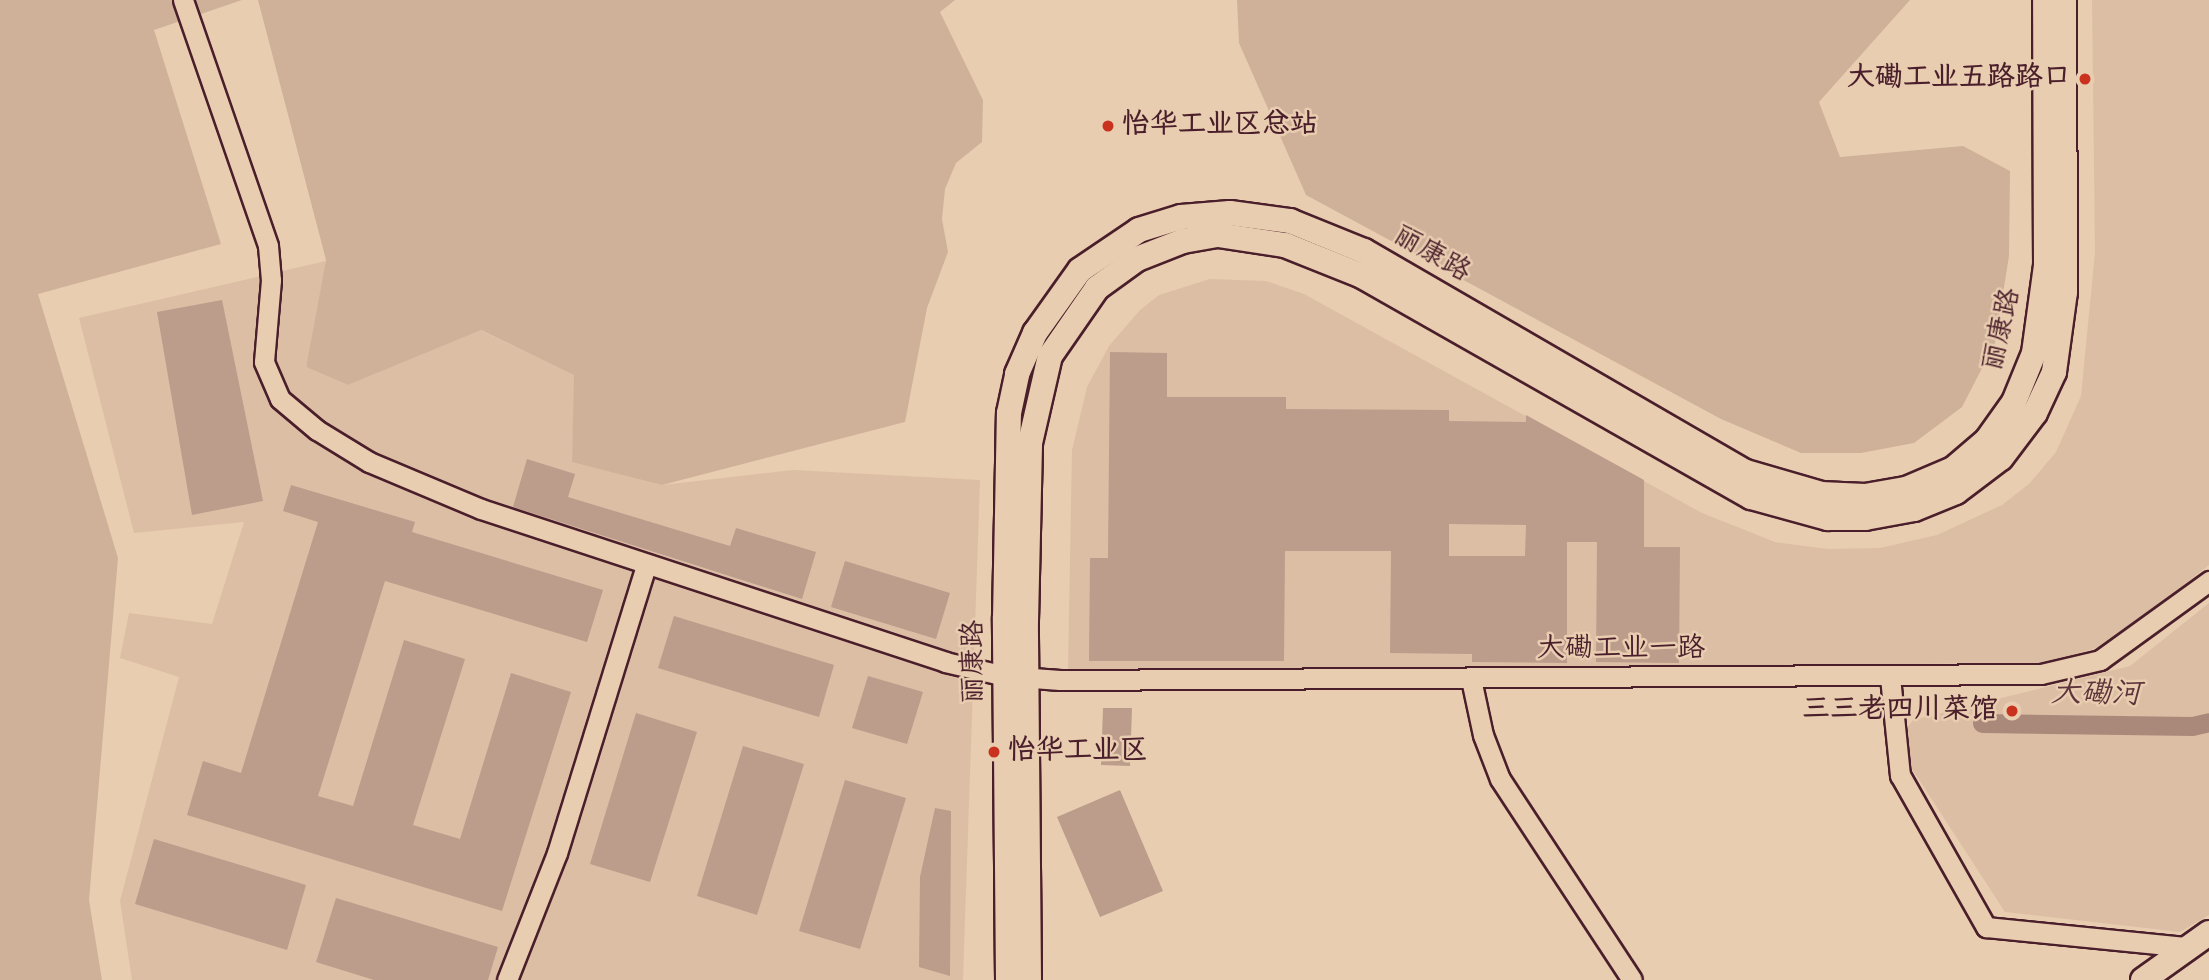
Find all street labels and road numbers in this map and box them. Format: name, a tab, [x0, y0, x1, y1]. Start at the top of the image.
street label: 丽康路	[1386, 219, 1476, 291]
street label: 丽康路	[1977, 285, 2029, 375]
street label: 丽康路	[958, 620, 992, 704]
street label: 大磡工业一路	[1537, 633, 1705, 667]

